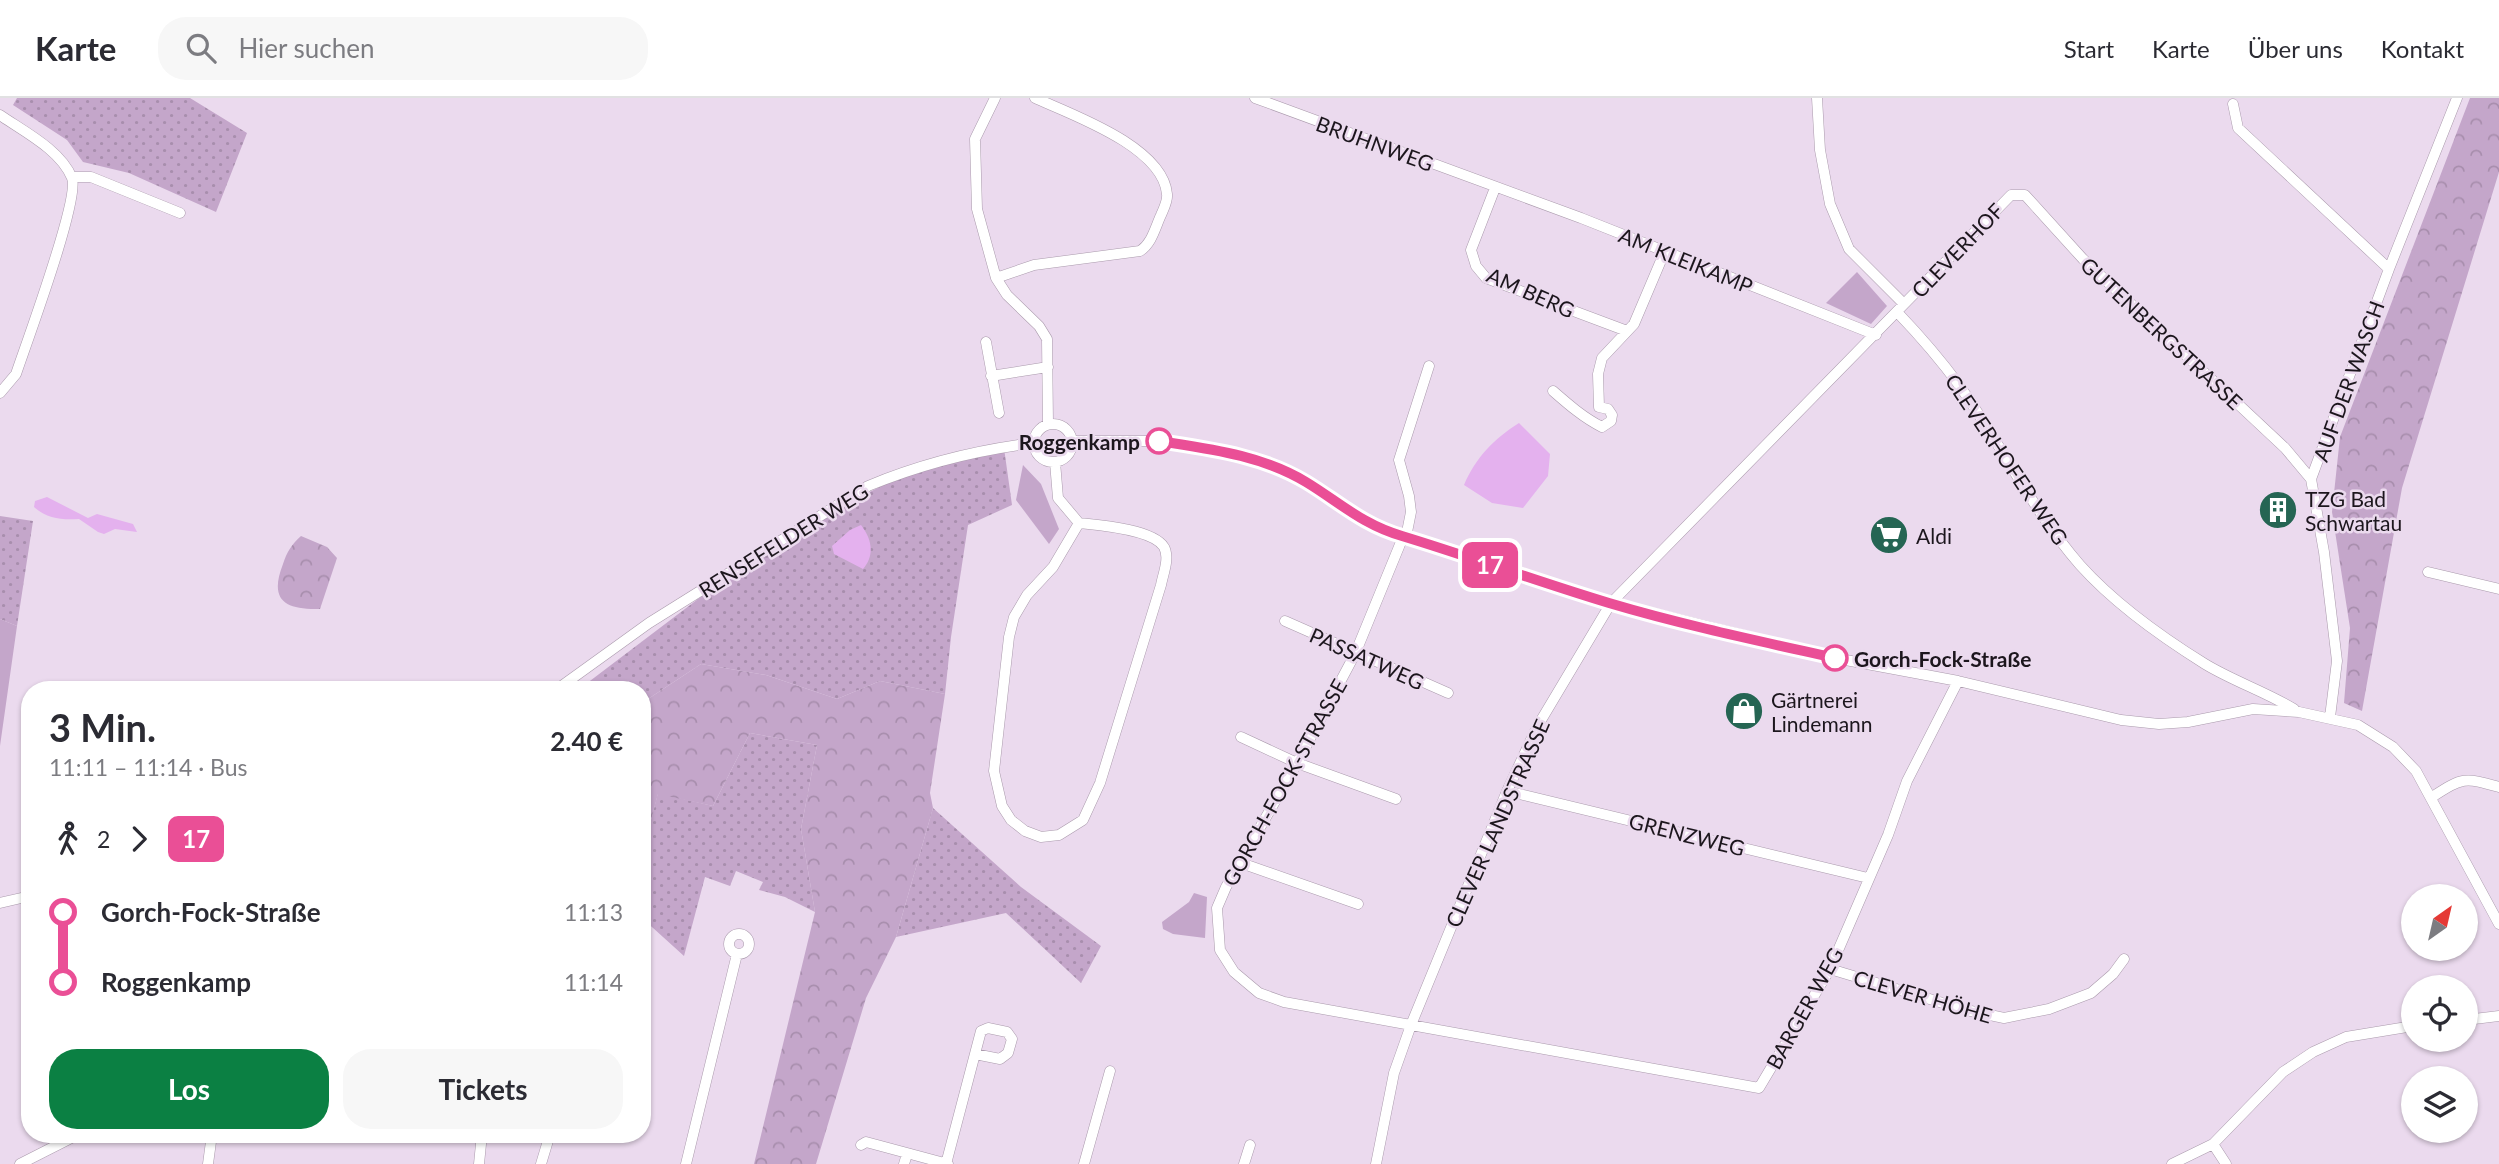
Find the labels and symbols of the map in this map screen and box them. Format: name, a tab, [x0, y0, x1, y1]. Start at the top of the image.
street label: BRUHNWEG	[1313, 110, 1437, 176]
street label: CLEVERHOF	[1906, 198, 2008, 302]
street label: AM KLEIKAMP	[1615, 222, 1757, 298]
street label: GUTENBERGSTRASSE	[2076, 252, 2248, 414]
street label: AM BERG	[1483, 262, 1579, 322]
street label: AUF DER WASCH	[2307, 297, 2389, 465]
street label: CLEVERHOFER WEG	[1941, 369, 2073, 549]
marker: Roggenkamp	[1146, 428, 1172, 454]
place label: Roggenkamp	[1019, 429, 1140, 454]
street label: RENSEFELDER WEG	[694, 478, 872, 602]
place label: TZG Bad Schwartau	[2305, 486, 2402, 535]
building icon: TZG Bad Schwartau	[2257, 489, 2299, 531]
supermarket icon: Aldi	[1868, 514, 1910, 556]
place label: Aldi	[1916, 523, 1952, 548]
line badge: 17	[1458, 542, 1522, 588]
street label: PASSATWEG	[1306, 622, 1428, 694]
marker: Gorch-Fock-Straße	[1822, 645, 1848, 671]
place label: Gorch-Fock-Straße	[1854, 646, 2031, 671]
street label: GORCH-FOCK-STRASSE	[1217, 674, 1351, 890]
place label: Gärtnerei Lindemann	[1771, 687, 1873, 736]
shop icon: Gärtnerei Lindemann	[1723, 690, 1765, 732]
street label: CLEVER LANDSTRASSE	[1440, 715, 1554, 931]
street label: GRENZWEG	[1627, 808, 1747, 860]
north arrow	[2401, 884, 2478, 961]
street label: BARGER WEG	[1760, 943, 1848, 1073]
street label: CLEVER HÖHE	[1851, 964, 1995, 1028]

